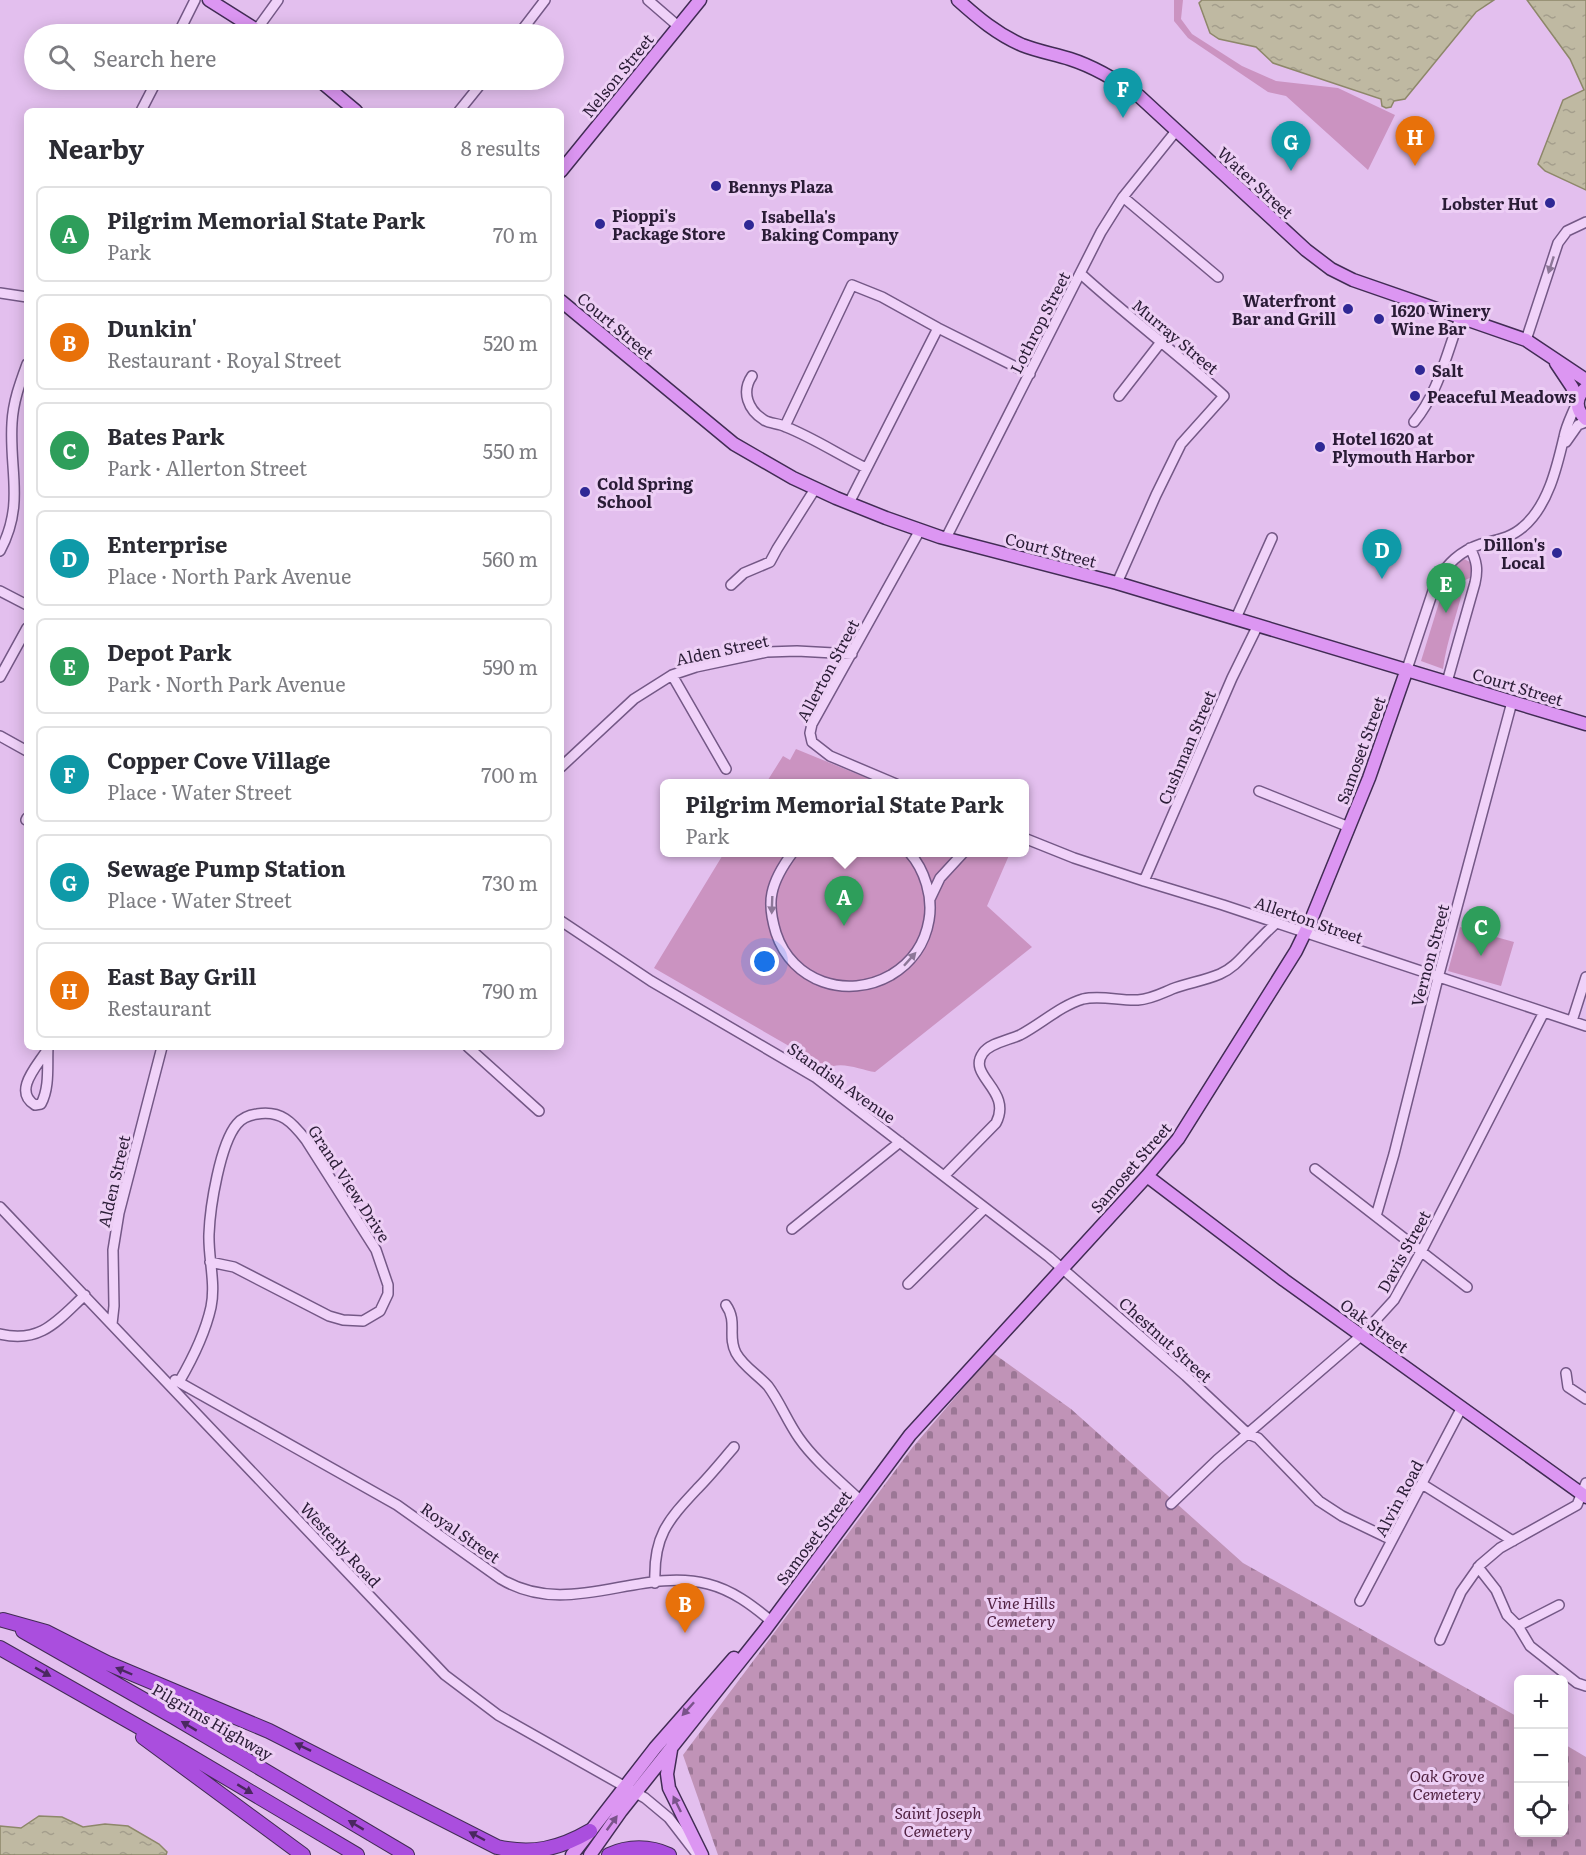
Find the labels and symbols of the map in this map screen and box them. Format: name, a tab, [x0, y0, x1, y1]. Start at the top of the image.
street label: Nelson Street	[576, 27, 659, 122]
pin: F	[1104, 68, 1142, 118]
pin: H	[1396, 116, 1434, 166]
pin: G	[1272, 122, 1310, 171]
street label: Water Street	[1213, 140, 1300, 224]
place label: Bennys Plaza	[728, 174, 834, 198]
marker: Bennys Plaza	[709, 179, 723, 193]
place label: Lobster Hut	[1442, 191, 1538, 215]
marker: Lobster Hut	[1543, 196, 1557, 210]
place label: Pioppi's Package Store	[612, 203, 726, 245]
place label: Isabella's Baking Company	[761, 204, 899, 246]
marker: Pioppi's Package Store	[593, 217, 607, 231]
marker: Isabella's Baking Company	[742, 218, 756, 232]
one-way arrow	[1546, 256, 1555, 274]
street label: Lothrop Street	[1003, 266, 1075, 377]
street label: Court Street	[572, 286, 660, 365]
place label: Waterfront Bar and Grill	[1232, 288, 1336, 330]
street label: Murray Street	[1128, 293, 1225, 380]
place label: 1620 Winery Wine Bar	[1391, 298, 1491, 340]
marker: Waterfront Bar and Grill	[1341, 302, 1355, 316]
marker: 1620 Winery Wine Bar	[1372, 312, 1386, 326]
place label: Salt	[1432, 358, 1464, 382]
marker: Salt	[1413, 363, 1427, 377]
place label: Peaceful Meadows	[1427, 384, 1576, 408]
marker: Peaceful Meadows	[1408, 389, 1422, 403]
place label: Hotel 1620 at Plymouth Harbor	[1332, 426, 1475, 468]
marker: Hotel 1620 at Plymouth Harbor	[1313, 440, 1327, 454]
place label: Cold Spring School	[597, 471, 693, 513]
marker: Cold Spring School	[578, 485, 592, 499]
street label: Court Street	[1003, 525, 1100, 573]
pin: D	[1362, 530, 1402, 579]
place label: Dillon's Local	[1483, 532, 1545, 574]
marker: Dillon's Local	[1550, 546, 1564, 560]
pin: E	[1426, 564, 1466, 613]
street label: Allerton Street	[790, 614, 864, 726]
street label: Alden Street	[673, 627, 771, 671]
street label: Court Street	[1470, 661, 1567, 711]
street label: Cushman Street	[1151, 686, 1221, 808]
street label: Samoset Street	[1329, 692, 1391, 807]
pin: A	[824, 876, 864, 926]
street label: Allerton Street	[1252, 889, 1367, 949]
one-way arrow	[767, 896, 776, 915]
street label: Vernon Street	[1404, 901, 1454, 1009]
pin: C	[1462, 906, 1500, 956]
your location	[750, 947, 779, 976]
one-way arrow	[903, 952, 916, 967]
street label: Standish Avenue	[783, 1036, 901, 1128]
street label: Samoset Street	[1084, 1116, 1177, 1218]
street label: Grand View Drive	[303, 1120, 397, 1246]
street label: Alden Street	[91, 1132, 135, 1230]
street label: Davis Street	[1370, 1205, 1436, 1297]
street label: Chestnut Street	[1114, 1291, 1218, 1388]
street label: Oak Street	[1336, 1292, 1415, 1358]
street label: Alvin Road	[1368, 1455, 1428, 1541]
street label: Samoset Street	[769, 1484, 857, 1589]
street label: Westerly Road	[295, 1496, 387, 1592]
street label: Royal Street	[416, 1496, 506, 1569]
pin: B	[666, 1584, 704, 1633]
park label: Vine Hills Cemetery	[987, 1590, 1055, 1632]
one-way arrow	[116, 1666, 133, 1675]
one-way arrow	[35, 1667, 52, 1677]
street label: Pilgrims Highway	[148, 1677, 279, 1766]
one-way arrow	[681, 1702, 695, 1717]
one-way arrow	[181, 1720, 197, 1731]
one-way arrow	[295, 1743, 312, 1752]
park label: Oak Grove Cemetery	[1409, 1763, 1485, 1805]
one-way arrow	[237, 1783, 253, 1794]
one-way arrow	[672, 1795, 681, 1812]
park label: Saint Joseph Cemetery	[894, 1800, 982, 1842]
one-way arrow	[606, 1816, 618, 1832]
one-way arrow	[348, 1820, 364, 1831]
one-way arrow	[468, 1832, 485, 1841]

